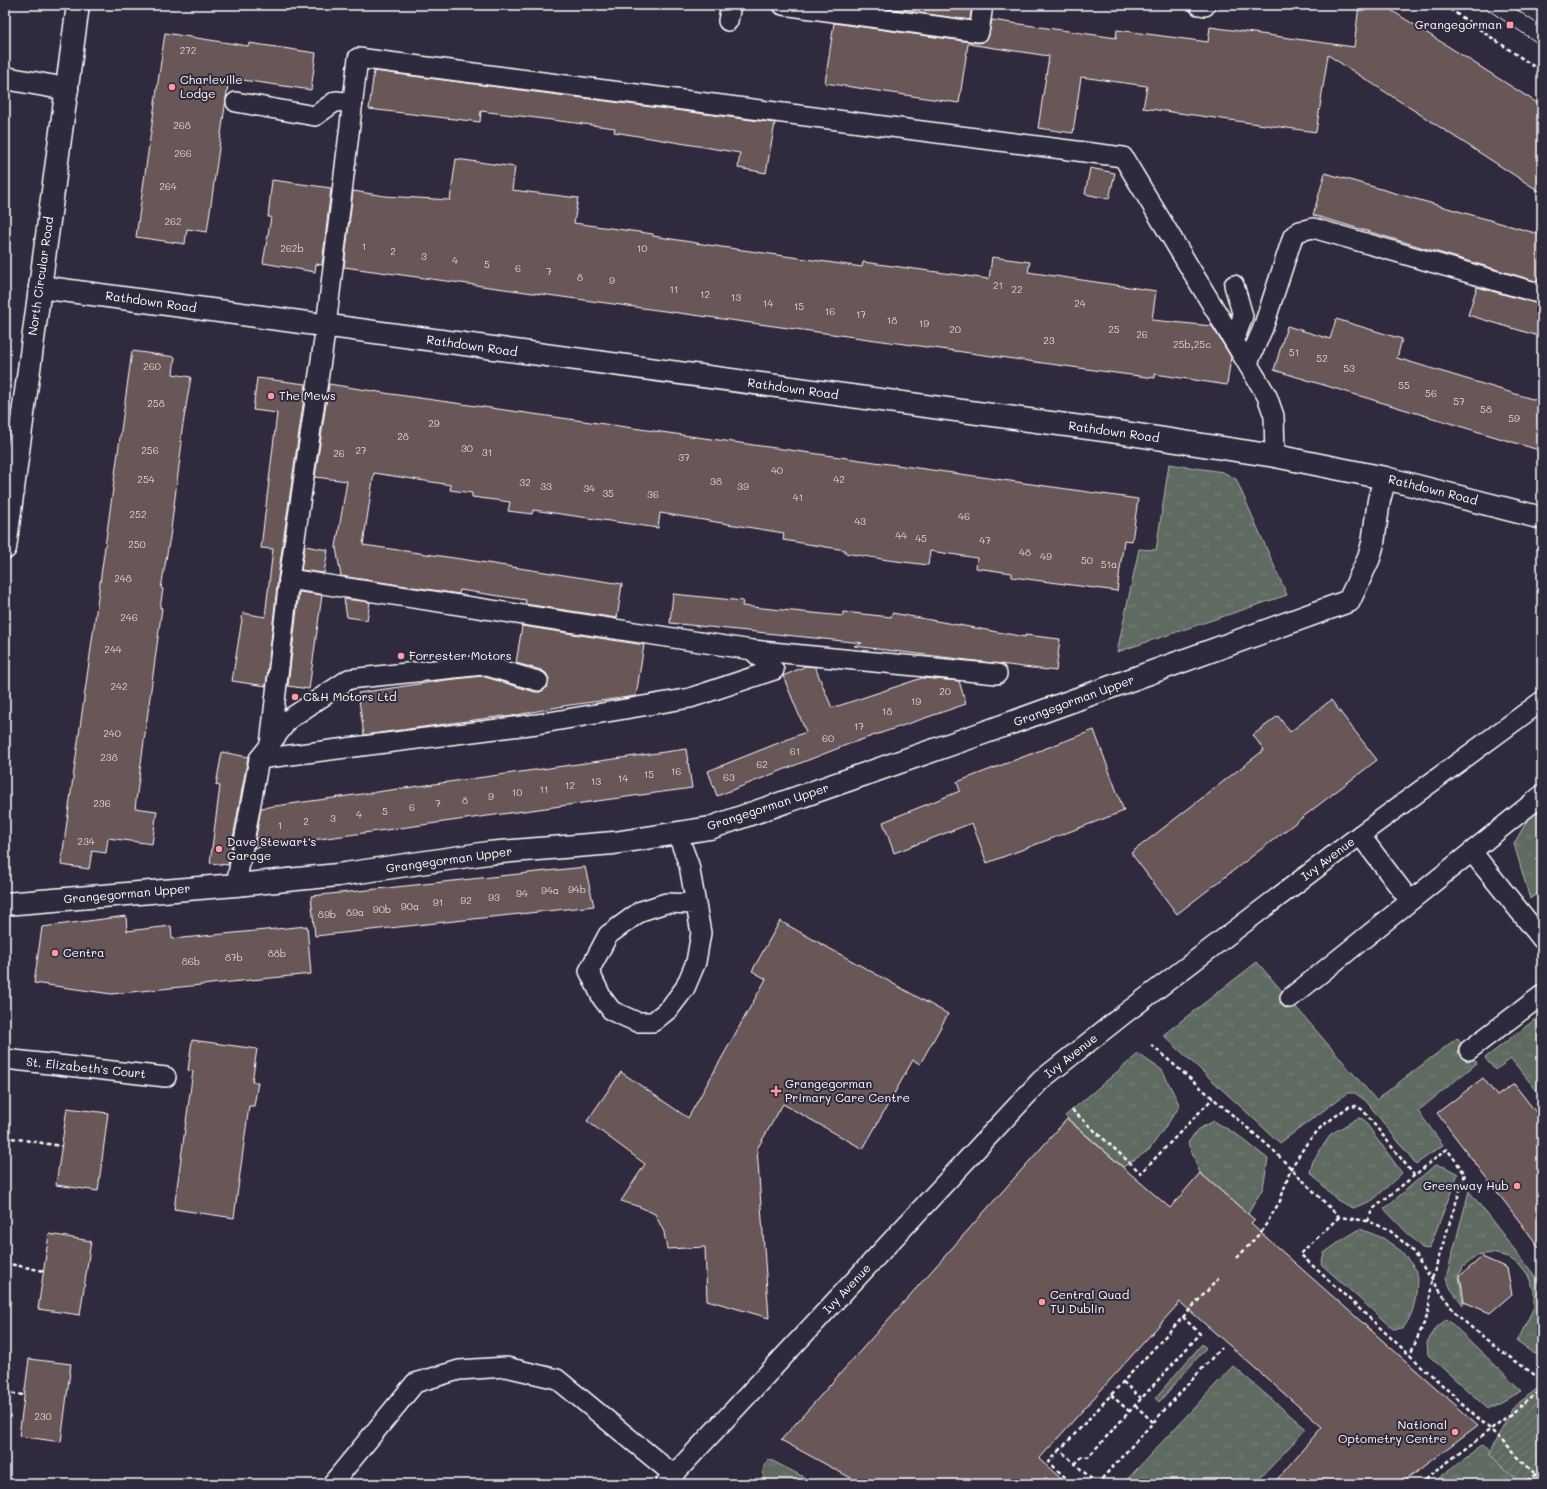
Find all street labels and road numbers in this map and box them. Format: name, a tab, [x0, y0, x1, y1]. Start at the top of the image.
street label: North Circular Road	[24, 215, 56, 336]
street label: Rathdown Road	[105, 287, 198, 315]
street label: Rathdown Road	[426, 331, 519, 359]
street label: Rathdown Road	[747, 374, 840, 402]
street label: Rathdown Road	[1068, 417, 1161, 445]
street label: Rathdown Road	[1387, 470, 1480, 508]
street label: Grangegorman Upper	[1011, 671, 1136, 729]
street label: Grangegorman Upper	[705, 779, 831, 833]
street label: Ivy Avenue	[1297, 833, 1357, 884]
street label: Grangegorman Upper	[385, 842, 513, 876]
street label: Grangegorman Upper	[63, 879, 191, 907]
street label: Ivy Avenue	[1041, 1029, 1100, 1081]
street label: St. Elizabeth's Court	[26, 1053, 147, 1081]
street label: Ivy Avenue	[819, 1260, 874, 1317]

